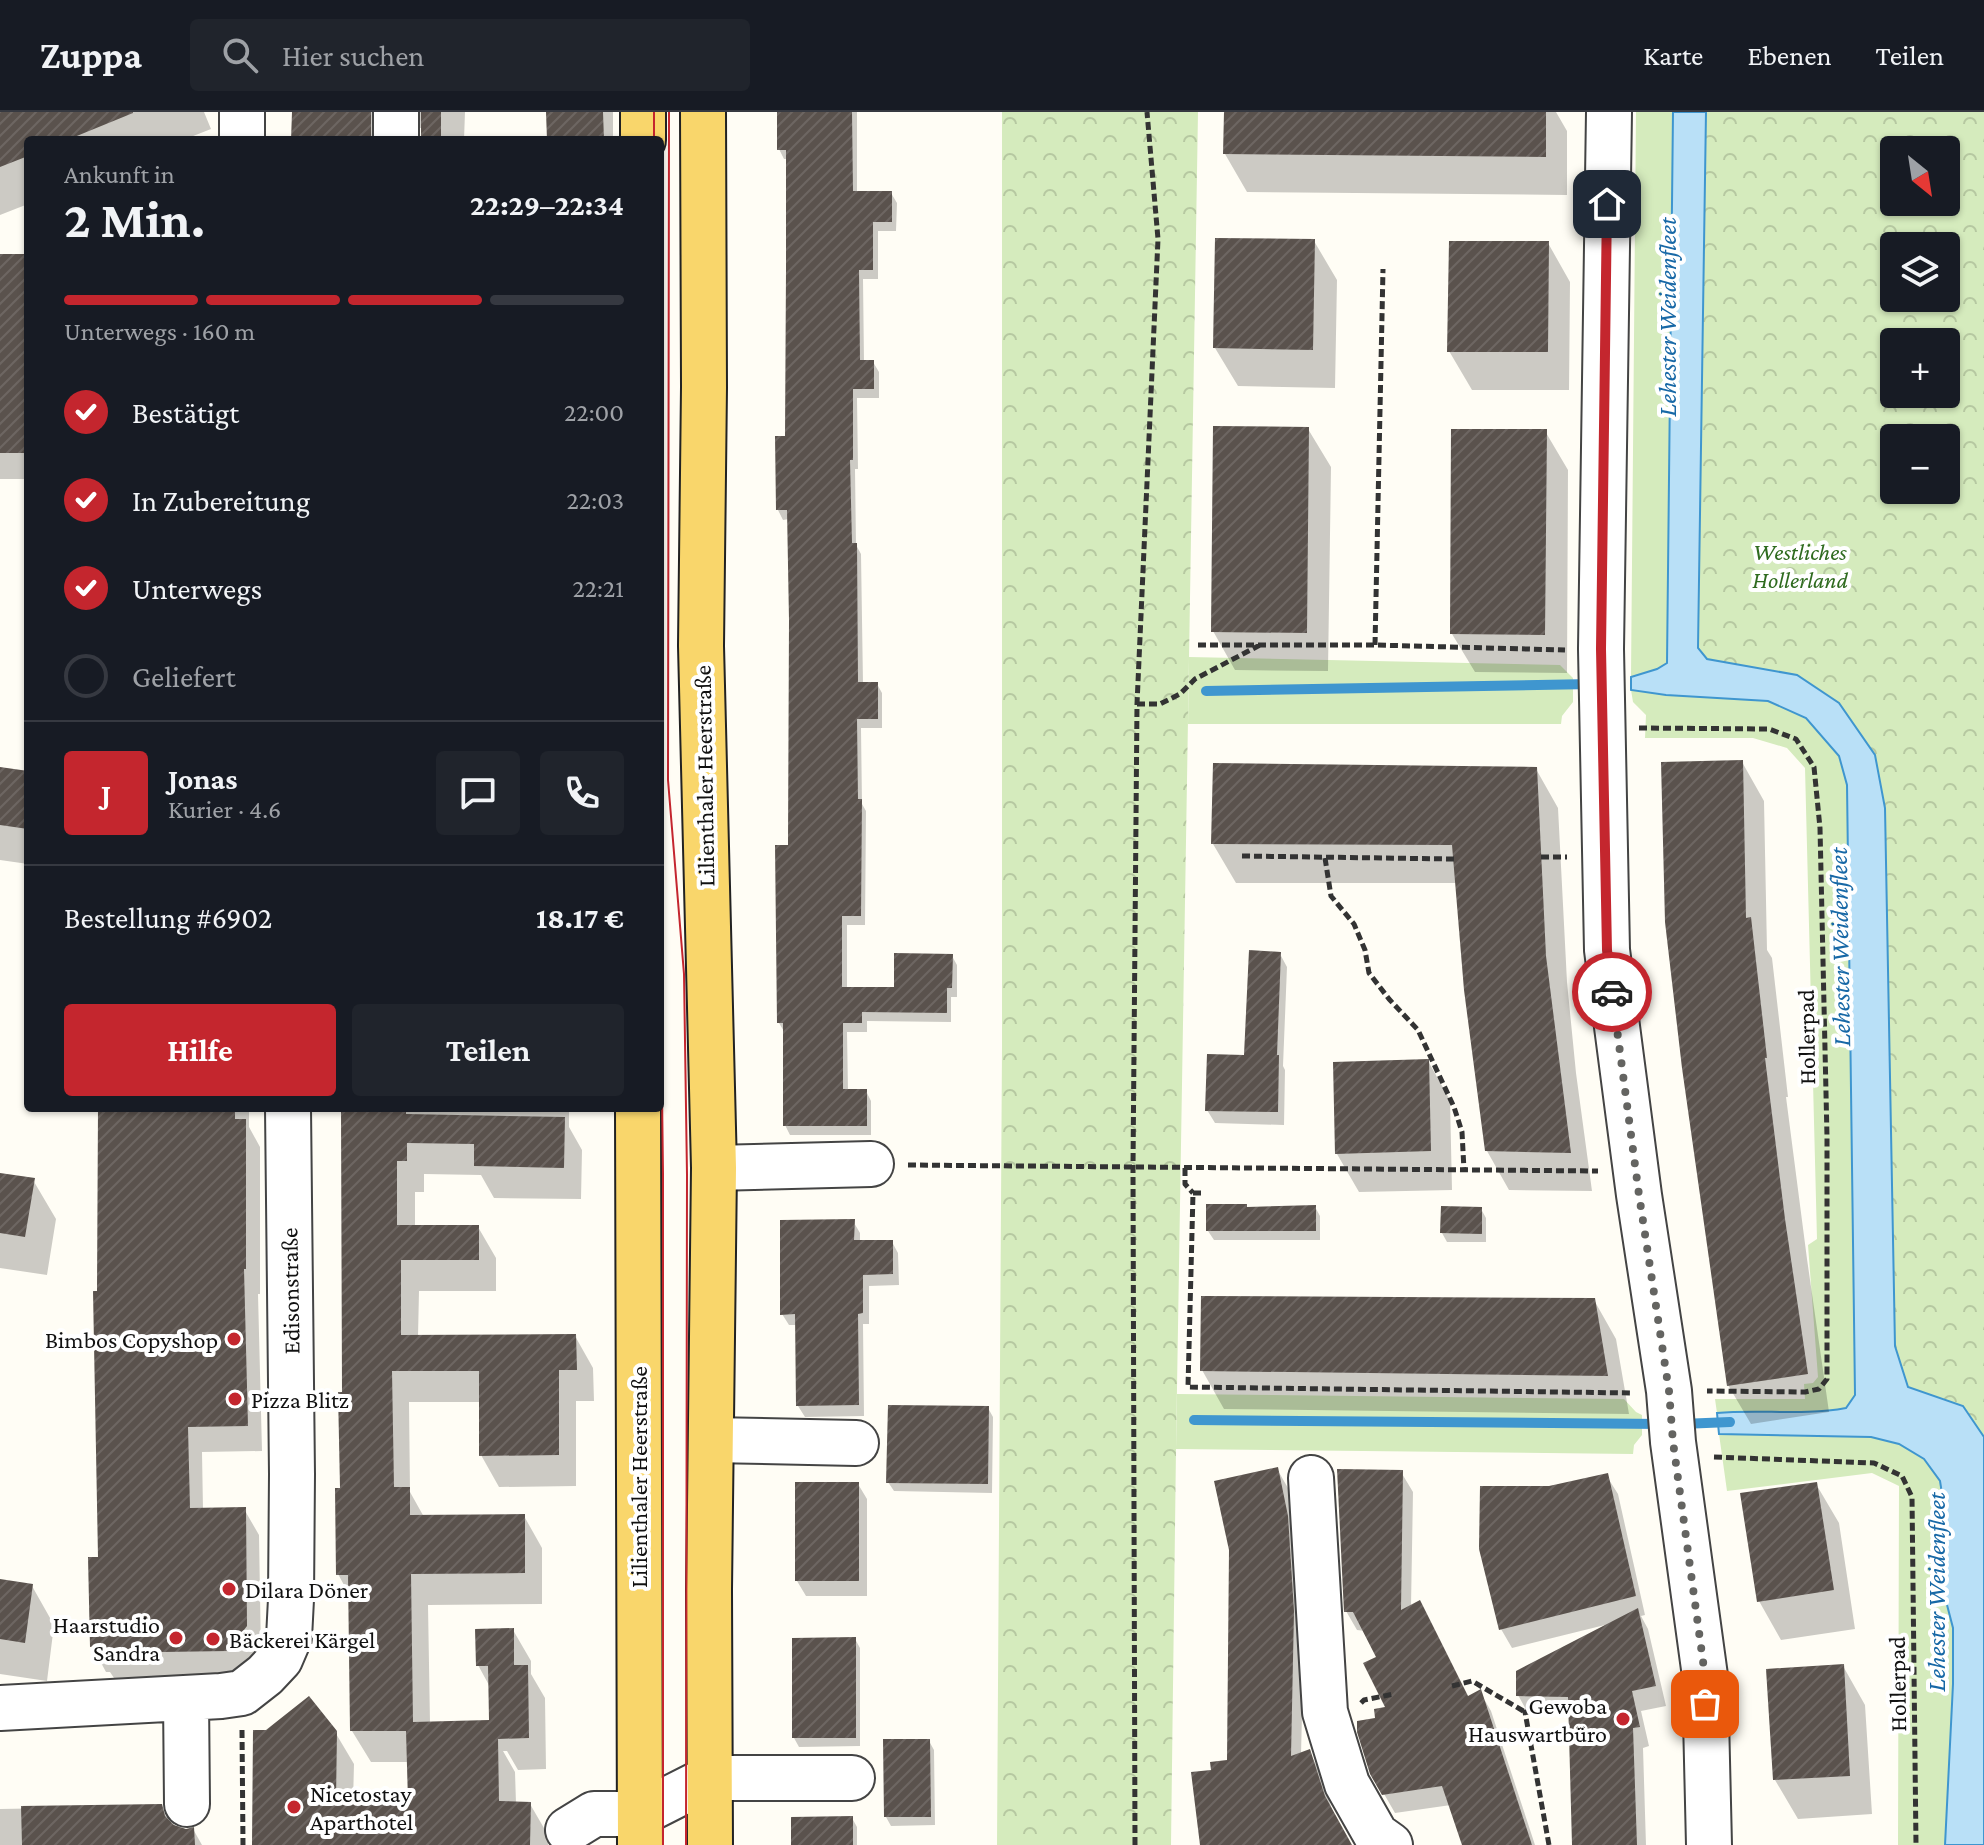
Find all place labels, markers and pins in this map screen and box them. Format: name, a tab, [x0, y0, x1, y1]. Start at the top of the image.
pin	[1573, 170, 1641, 238]
place label: Bimbos Copyshop	[45, 1326, 218, 1353]
marker: Bimbos Copyshop	[225, 1330, 243, 1348]
place label: Pizza Blitz	[251, 1386, 349, 1413]
marker: Pizza Blitz	[226, 1390, 244, 1408]
place label: Dilara Döner	[245, 1576, 369, 1603]
marker: Dilara Döner	[220, 1580, 238, 1598]
place label: Haarstudio Sandra	[53, 1611, 160, 1666]
place label: Bäckerei Kärgel	[229, 1626, 375, 1653]
marker: Haarstudio Sandra	[167, 1629, 185, 1647]
marker: Bäckerei Kärgel	[204, 1630, 222, 1648]
pin	[1671, 1670, 1739, 1738]
place label: Gewoba Hauswartbüro	[1468, 1692, 1607, 1747]
marker: Gewoba Hauswartbüro	[1614, 1710, 1632, 1728]
place label: Nicetostay Aparthotel	[310, 1780, 413, 1835]
marker: Nicetostay Aparthotel	[285, 1798, 303, 1816]

